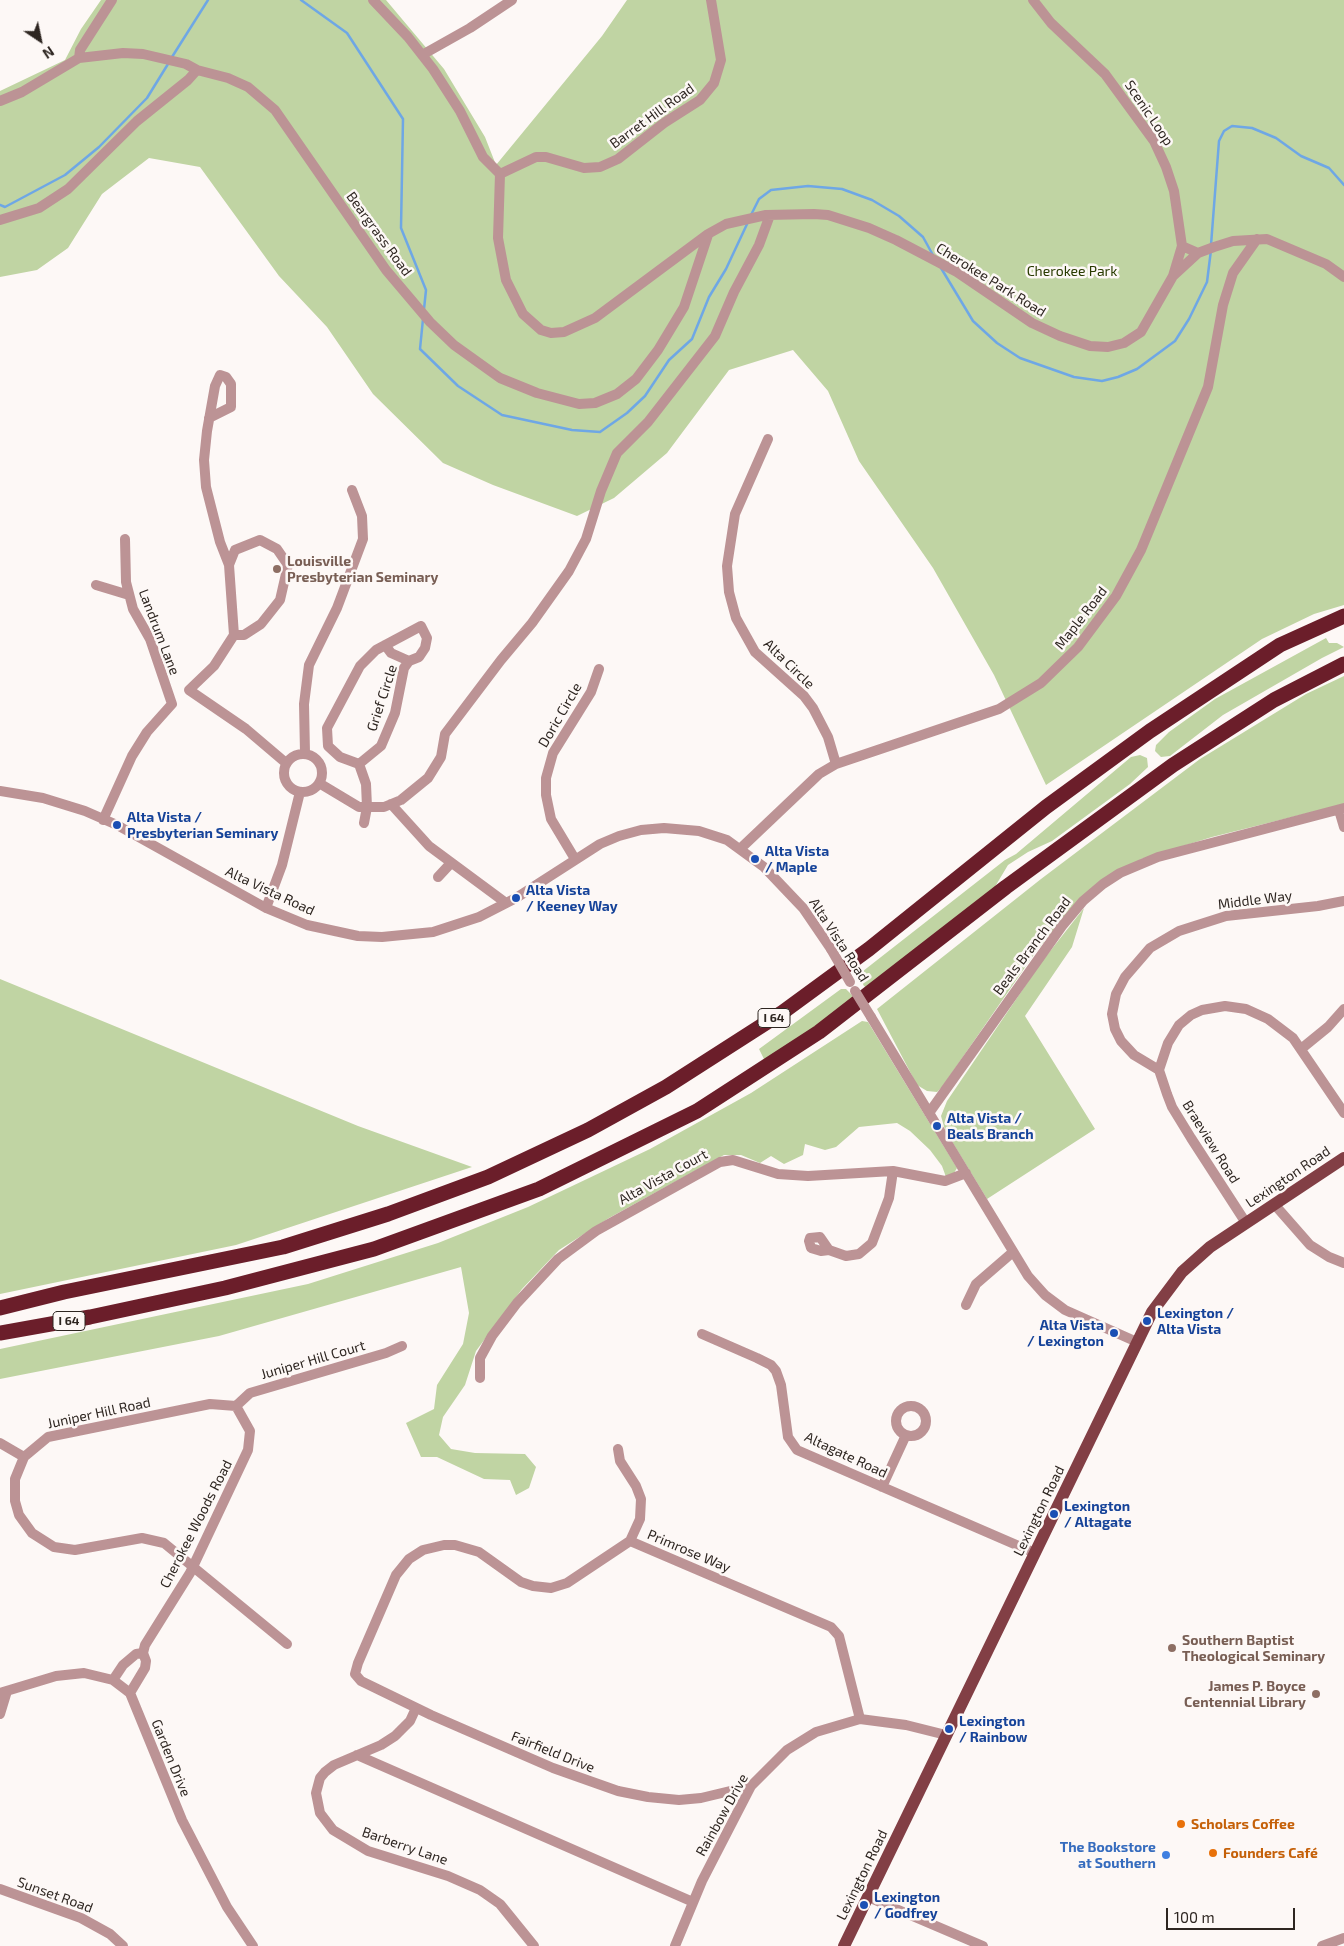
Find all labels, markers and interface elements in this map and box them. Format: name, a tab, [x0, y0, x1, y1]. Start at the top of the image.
north arrow	[15, 15, 65, 65]
text: N	[40, 43, 58, 63]
street label: Scenic Loop	[1121, 77, 1177, 149]
street label: Barret Hill Road	[607, 80, 697, 152]
street label: Beargrass Road	[343, 189, 415, 279]
street label: Cherokee Park Road	[933, 239, 1049, 321]
park label: Cherokee Park	[1027, 263, 1117, 279]
place label: Louisville Presbyterian Seminary	[287, 553, 438, 586]
marker: Louisville Presbyterian Seminary	[271, 563, 283, 575]
street label: Maple Road	[1051, 583, 1111, 653]
street label: Landrum Lane	[135, 587, 183, 677]
street label: Alta Circle	[760, 636, 818, 692]
street label: Grief Circle	[363, 662, 401, 734]
street label: Doric Circle	[535, 680, 585, 750]
place label: Alta Vista / Presbyterian Seminary	[127, 809, 278, 842]
marker: Alta Vista / Presbyterian Seminary	[111, 819, 123, 831]
place label: Alta Vista / Maple	[765, 843, 829, 876]
marker: Alta Vista / Maple	[749, 853, 761, 865]
street label: Alta Vista Road	[223, 863, 317, 919]
place label: Alta Vista / Keeney Way	[526, 882, 618, 914]
street label: Middle Way	[1217, 887, 1293, 913]
marker: Alta Vista / Keeney Way	[510, 892, 522, 904]
street label: Beals Branch Road	[990, 894, 1074, 998]
street label: Alta Vista Road	[806, 895, 872, 985]
road number: I 64	[758, 1008, 790, 1028]
street label: Braeview Road	[1179, 1097, 1243, 1187]
place label: Alta Vista / Beals Branch	[947, 1110, 1034, 1142]
marker: Alta Vista / Beals Branch	[931, 1120, 943, 1132]
street label: Lexington Road	[1243, 1143, 1333, 1211]
street label: Alta Vista Court	[616, 1146, 710, 1208]
place label: Lexington / Alta Vista	[1157, 1305, 1234, 1338]
road number: I 64	[53, 1312, 85, 1330]
marker: Lexington / Alta Vista	[1141, 1315, 1153, 1327]
place label: Alta Vista / Lexington	[1027, 1317, 1104, 1350]
marker: Alta Vista / Lexington	[1108, 1327, 1120, 1339]
street label: Juniper Hill Court	[259, 1337, 367, 1383]
street label: Juniper Hill Road	[46, 1394, 152, 1432]
street label: Altagate Road	[802, 1428, 890, 1482]
street label: Cherokee Woods Road	[156, 1457, 236, 1591]
street label: Lexington Road	[1010, 1463, 1068, 1559]
place label: Lexington / Altagate	[1064, 1498, 1132, 1530]
marker: Lexington / Altagate	[1048, 1508, 1060, 1520]
street label: Primrose Way	[645, 1526, 733, 1576]
place label: Southern Baptist Theological Seminary	[1182, 1632, 1325, 1664]
marker: Southern Baptist Theological Seminary	[1166, 1642, 1178, 1654]
place label: James P. Boyce Centennial Library	[1184, 1678, 1306, 1710]
marker: James P. Boyce Centennial Library	[1310, 1688, 1322, 1700]
place label: Lexington / Rainbow	[959, 1713, 1027, 1745]
street label: Garden Drive	[148, 1717, 194, 1799]
marker: Lexington / Rainbow	[943, 1723, 955, 1735]
street label: Fairfield Drive	[509, 1728, 597, 1776]
street label: Rainbow Drive	[692, 1771, 752, 1859]
place label: Scholars Coffee	[1191, 1816, 1295, 1832]
marker: Scholars Coffee	[1175, 1818, 1187, 1830]
street label: Barberry Lane	[360, 1823, 450, 1869]
street label: Lexington Road	[833, 1827, 891, 1923]
place label: The Bookstore at Southern	[1060, 1839, 1156, 1871]
place label: Founders Café	[1223, 1845, 1318, 1861]
marker: Founders Café	[1207, 1847, 1219, 1859]
marker: The Bookstore at Southern	[1160, 1849, 1172, 1861]
street label: Sunset Road	[15, 1874, 95, 1916]
place label: Lexington / Godfrey	[874, 1889, 940, 1921]
scale bar	[1169, 1898, 1298, 1930]
marker: Lexington / Godfrey	[858, 1899, 870, 1911]
text: 100 m	[1174, 1908, 1215, 1926]

